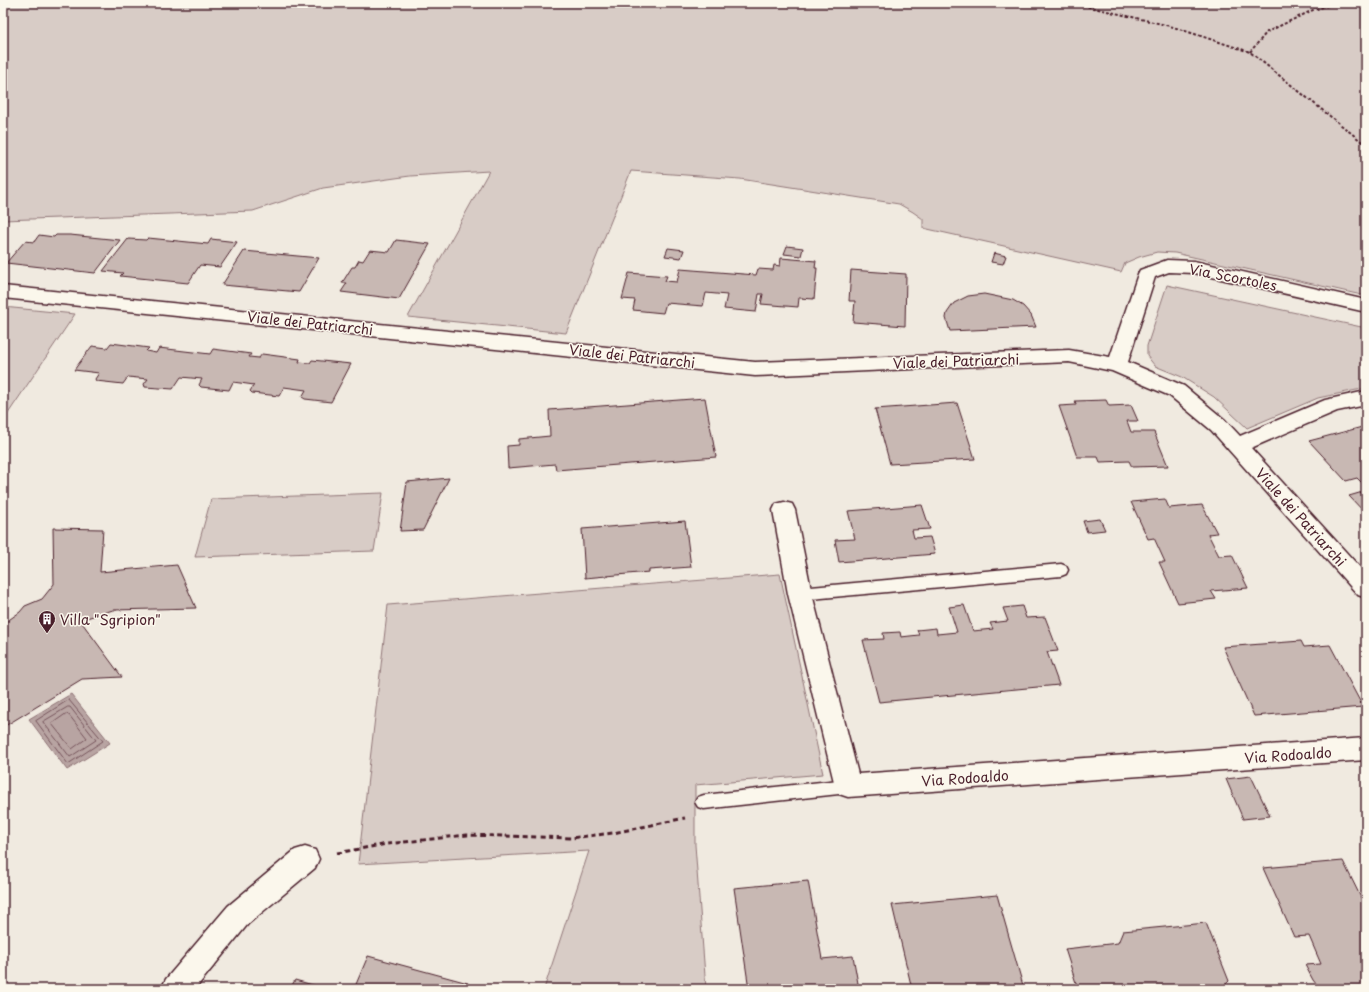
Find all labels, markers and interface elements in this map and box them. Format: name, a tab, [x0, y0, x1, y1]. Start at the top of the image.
street label: Via Scortoles	[1187, 258, 1279, 296]
street label: Viale dei Patriarchi	[246, 306, 374, 340]
street label: Viale dei Patriarchi	[568, 339, 696, 373]
street label: Viale dei Patriarchi	[892, 348, 1020, 374]
street label: Viale dei Patriarchi	[1251, 463, 1351, 571]
building icon: Villa "Sgripion"	[37, 609, 57, 634]
place label: Villa "Sgripion"	[60, 609, 161, 630]
street label: Via Rodoaldo	[1244, 741, 1333, 769]
street label: Via Rodoaldo	[921, 764, 1010, 792]

